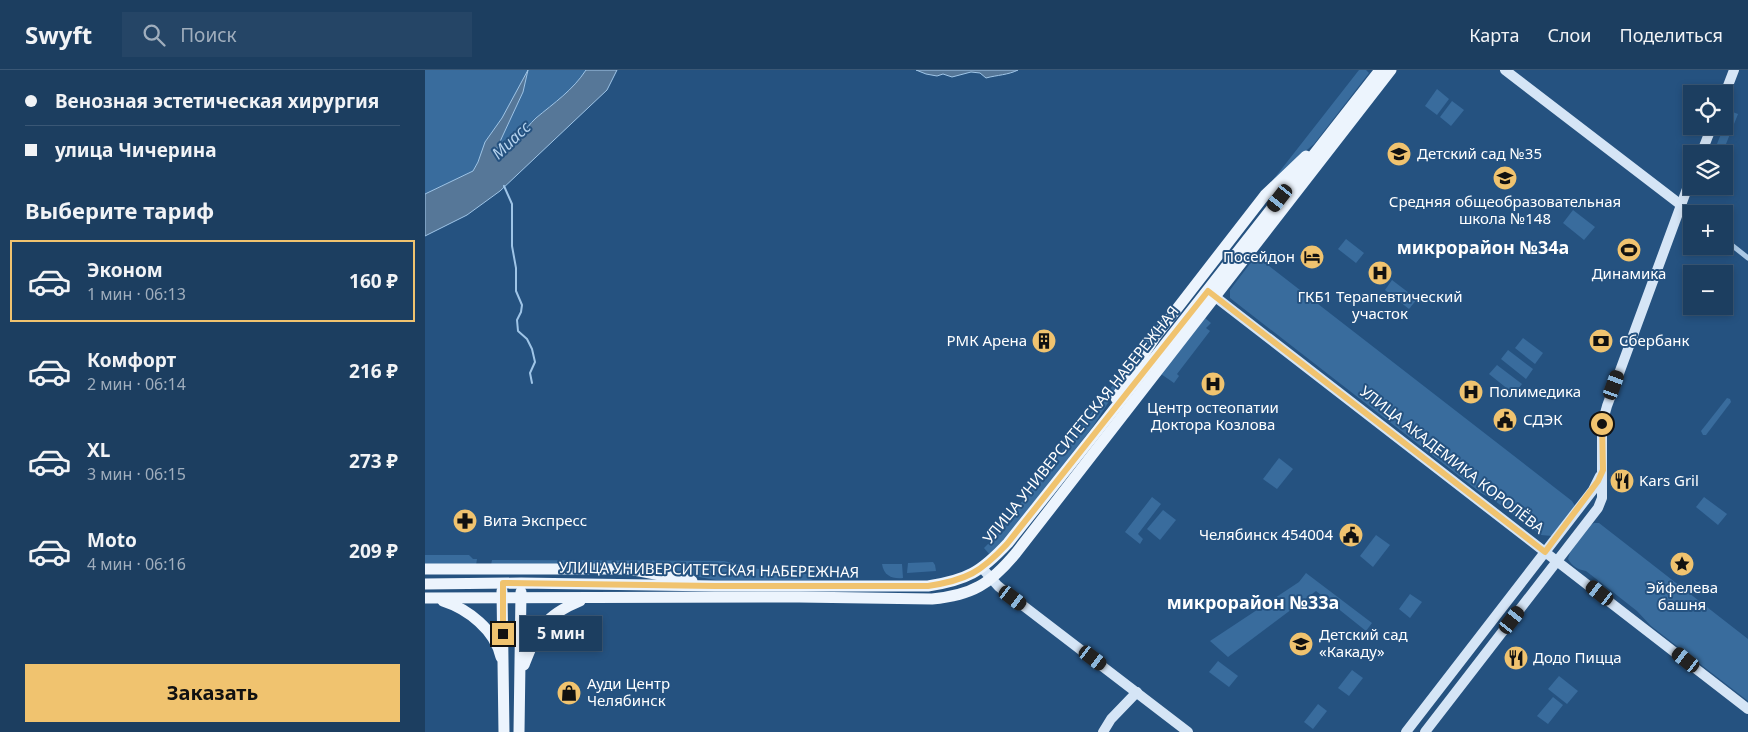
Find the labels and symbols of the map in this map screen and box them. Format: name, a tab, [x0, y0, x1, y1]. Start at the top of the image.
water label: Миасс	[487, 116, 536, 164]
school or university icon: Детский сад №35	[1386, 141, 1412, 167]
place label: Детский сад №35	[1417, 143, 1542, 163]
school or university icon: Средняя общеобразовательная школа №148	[1492, 165, 1518, 191]
car	[1264, 182, 1295, 214]
place label: Средняя общеобразовательная школа №148	[1389, 191, 1621, 228]
district label: микрорайон №34а	[1397, 235, 1569, 259]
sports icon: Динамика	[1616, 237, 1642, 263]
hotel icon: Посейдон	[1299, 244, 1325, 270]
place label: Посейдон	[1223, 246, 1295, 266]
hospital icon: ГКБ1 Терапевтический участок	[1367, 260, 1393, 286]
place label: Динамика	[1592, 263, 1666, 283]
place label: ГКБ1 Терапевтический участок	[1297, 286, 1463, 323]
street label: УЛИЦА УНИВЕРСИТЕТСКАЯ НАБЕРЕЖНАЯ	[978, 301, 1183, 547]
building icon: РМК Арена	[1031, 328, 1057, 354]
bank icon: Сбербанк	[1588, 328, 1614, 354]
place label: РМК Арена	[947, 330, 1027, 350]
place label: Сбербанк	[1619, 330, 1689, 350]
car	[1601, 368, 1626, 402]
hospital icon: Центр остеопатии Доктора Козлова	[1200, 371, 1226, 397]
hospital icon: Полимедика	[1458, 379, 1484, 405]
street label: УЛИЦА АКАДЕМИКА КОРОЛЁВА	[1356, 381, 1549, 538]
place label: Полимедика	[1489, 381, 1581, 401]
place label: Центр остеопатии Доктора Козлова	[1147, 397, 1279, 434]
public building icon: СДЭК	[1492, 407, 1518, 433]
place label: СДЭК	[1523, 409, 1563, 429]
route start	[1591, 413, 1613, 435]
restaurant icon: Kars Gril	[1609, 468, 1635, 494]
place label: Kars Gril	[1639, 470, 1699, 490]
pharmacy icon: Вита Экспресс	[452, 508, 478, 534]
place label: Вита Экспресс	[483, 510, 587, 530]
public building icon: Челябинск 454004	[1338, 522, 1364, 548]
place label: Челябинск 454004	[1199, 524, 1333, 544]
place icon: Эйфелева башня	[1669, 551, 1695, 577]
street label: УЛИЦА УНИВЕРСИТЕТСКАЯ НАБЕРЕЖНАЯ	[559, 556, 859, 582]
place label: Эйфелева башня	[1646, 577, 1718, 614]
car	[1583, 578, 1616, 608]
car	[996, 583, 1029, 613]
district label: микрорайон №33а	[1167, 590, 1339, 614]
car	[1496, 604, 1527, 636]
callout: 5 мин	[521, 616, 603, 652]
route end	[492, 623, 514, 645]
place label: Детский сад «Какаду»	[1319, 624, 1408, 661]
school or university icon: Детский сад «Какаду»	[1288, 631, 1314, 657]
car	[1076, 643, 1109, 673]
restaurant icon: Додо Пицца	[1503, 645, 1529, 671]
car	[1669, 645, 1702, 675]
place label: Додо Пицца	[1533, 647, 1622, 667]
place label: Ауди Центр Челябинск	[587, 673, 670, 710]
shop icon: Ауди Центр Челябинск	[556, 680, 582, 706]

